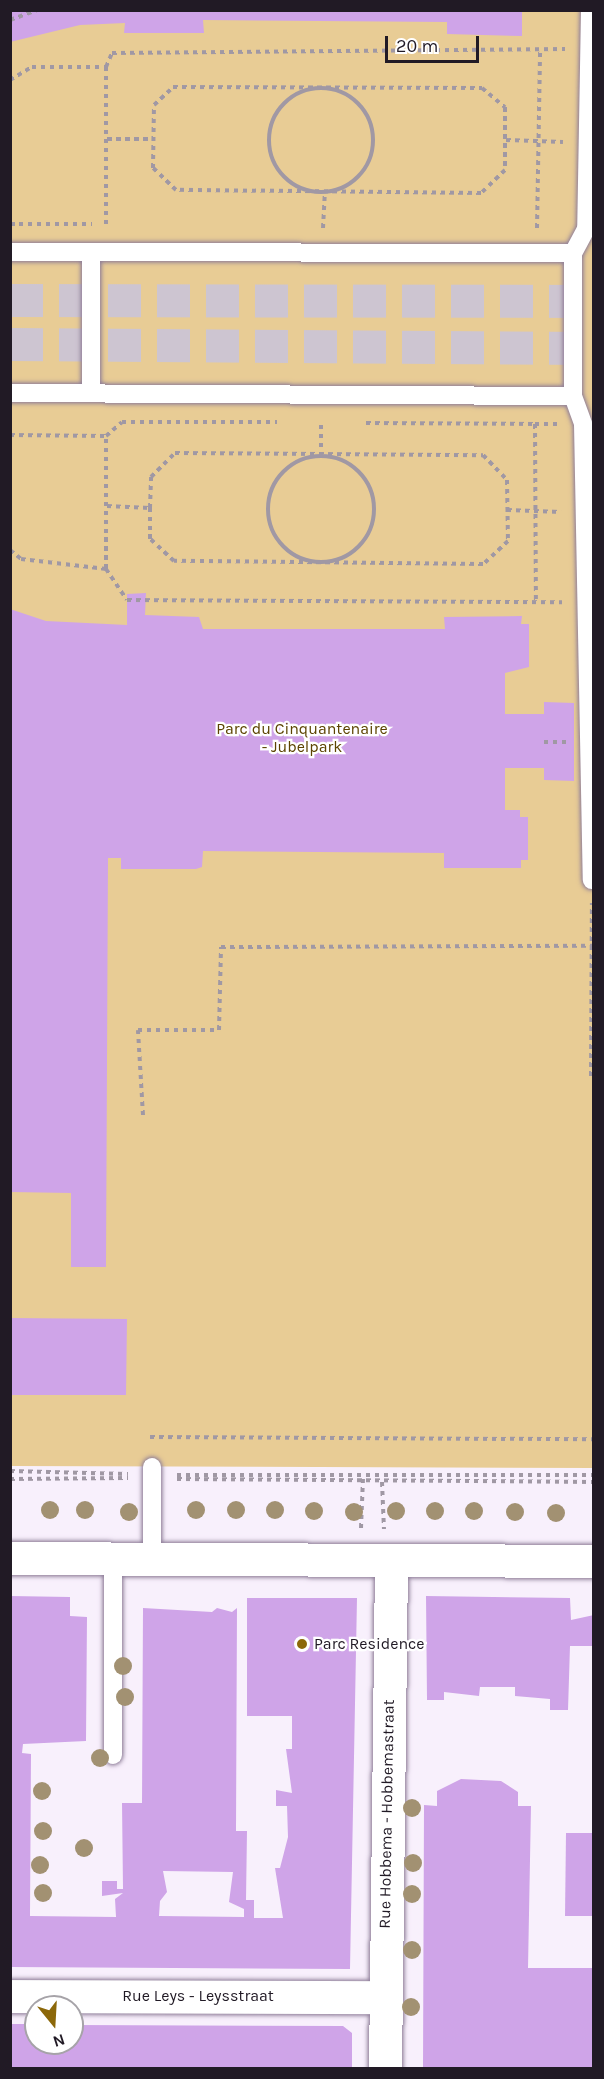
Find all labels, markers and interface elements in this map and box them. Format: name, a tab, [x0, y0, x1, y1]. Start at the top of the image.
scale bar	[388, 24, 482, 62]
text: 20 m	[396, 35, 438, 57]
park label: Parc du Cinquantenaire - Jubelpark	[216, 719, 388, 757]
place label: Parc Residence	[314, 1634, 425, 1654]
marker: Parc Residence	[295, 1637, 309, 1651]
street label: Rue Hobbema - Hobbemastraat	[375, 1699, 399, 1929]
street label: Rue Leys - Leysstraat	[122, 1986, 274, 2006]
north arrow	[24, 1995, 84, 2055]
text: N	[51, 2030, 68, 2051]

